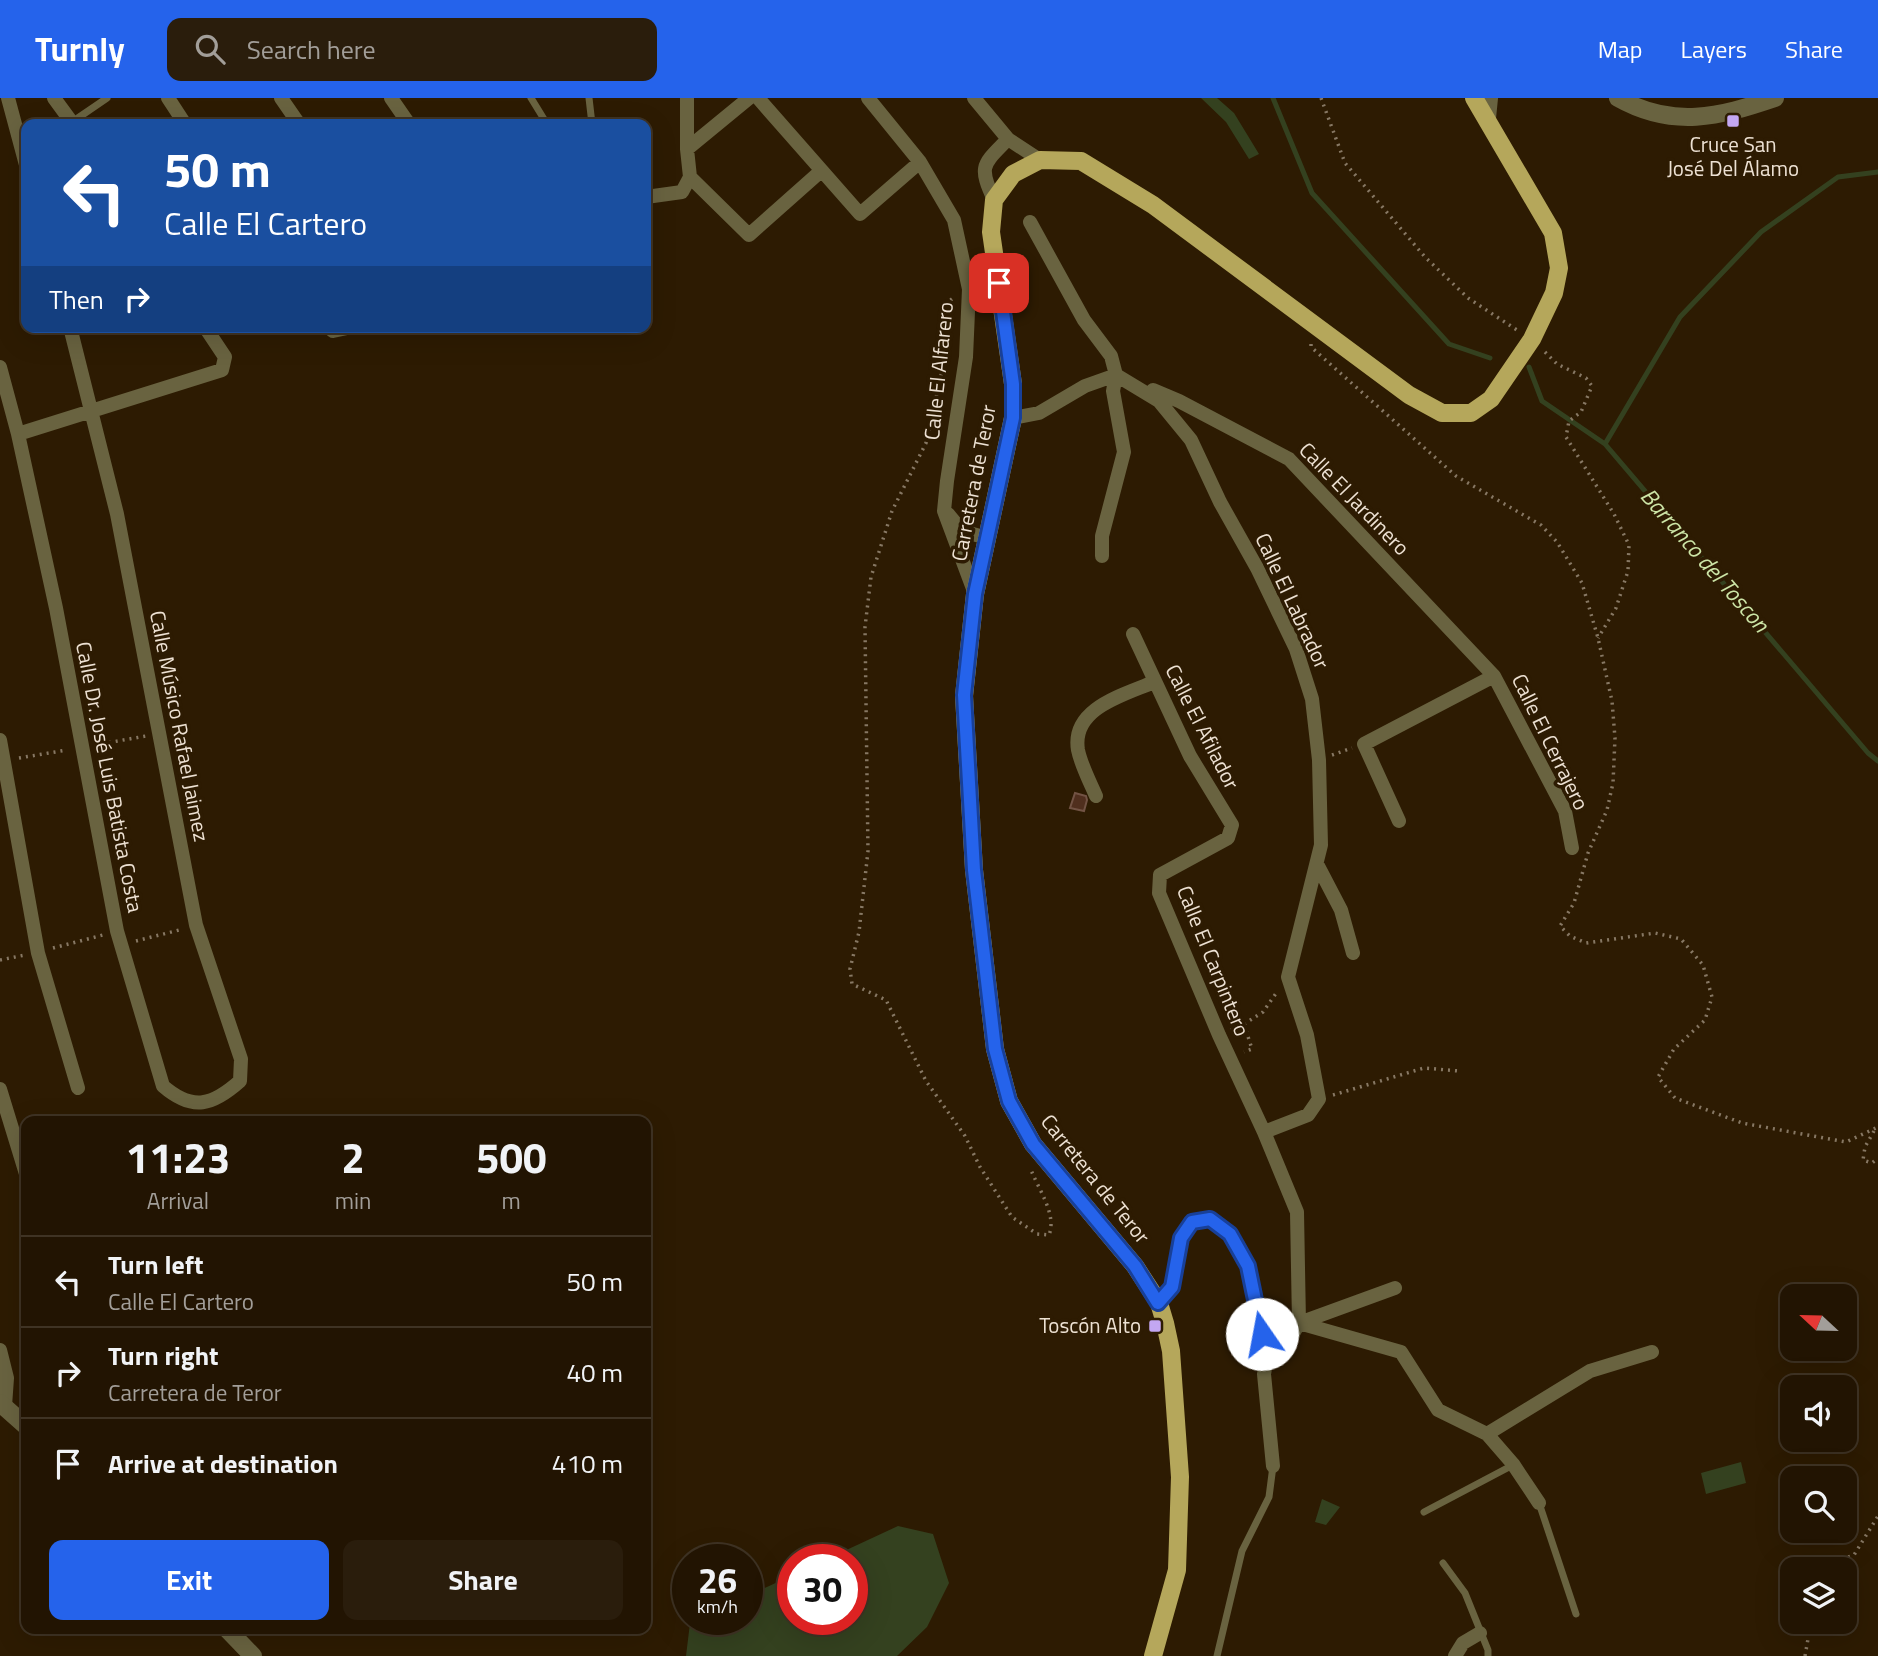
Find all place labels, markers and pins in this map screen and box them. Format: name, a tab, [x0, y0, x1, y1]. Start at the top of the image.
marker: Cruce San José Del Álamo	[1725, 113, 1741, 129]
place label: Cruce San José Del Álamo	[1667, 128, 1799, 184]
pin	[969, 253, 1029, 313]
place label: Toscón Alto	[1039, 1309, 1141, 1341]
marker: Toscón Alto	[1147, 1318, 1163, 1334]

